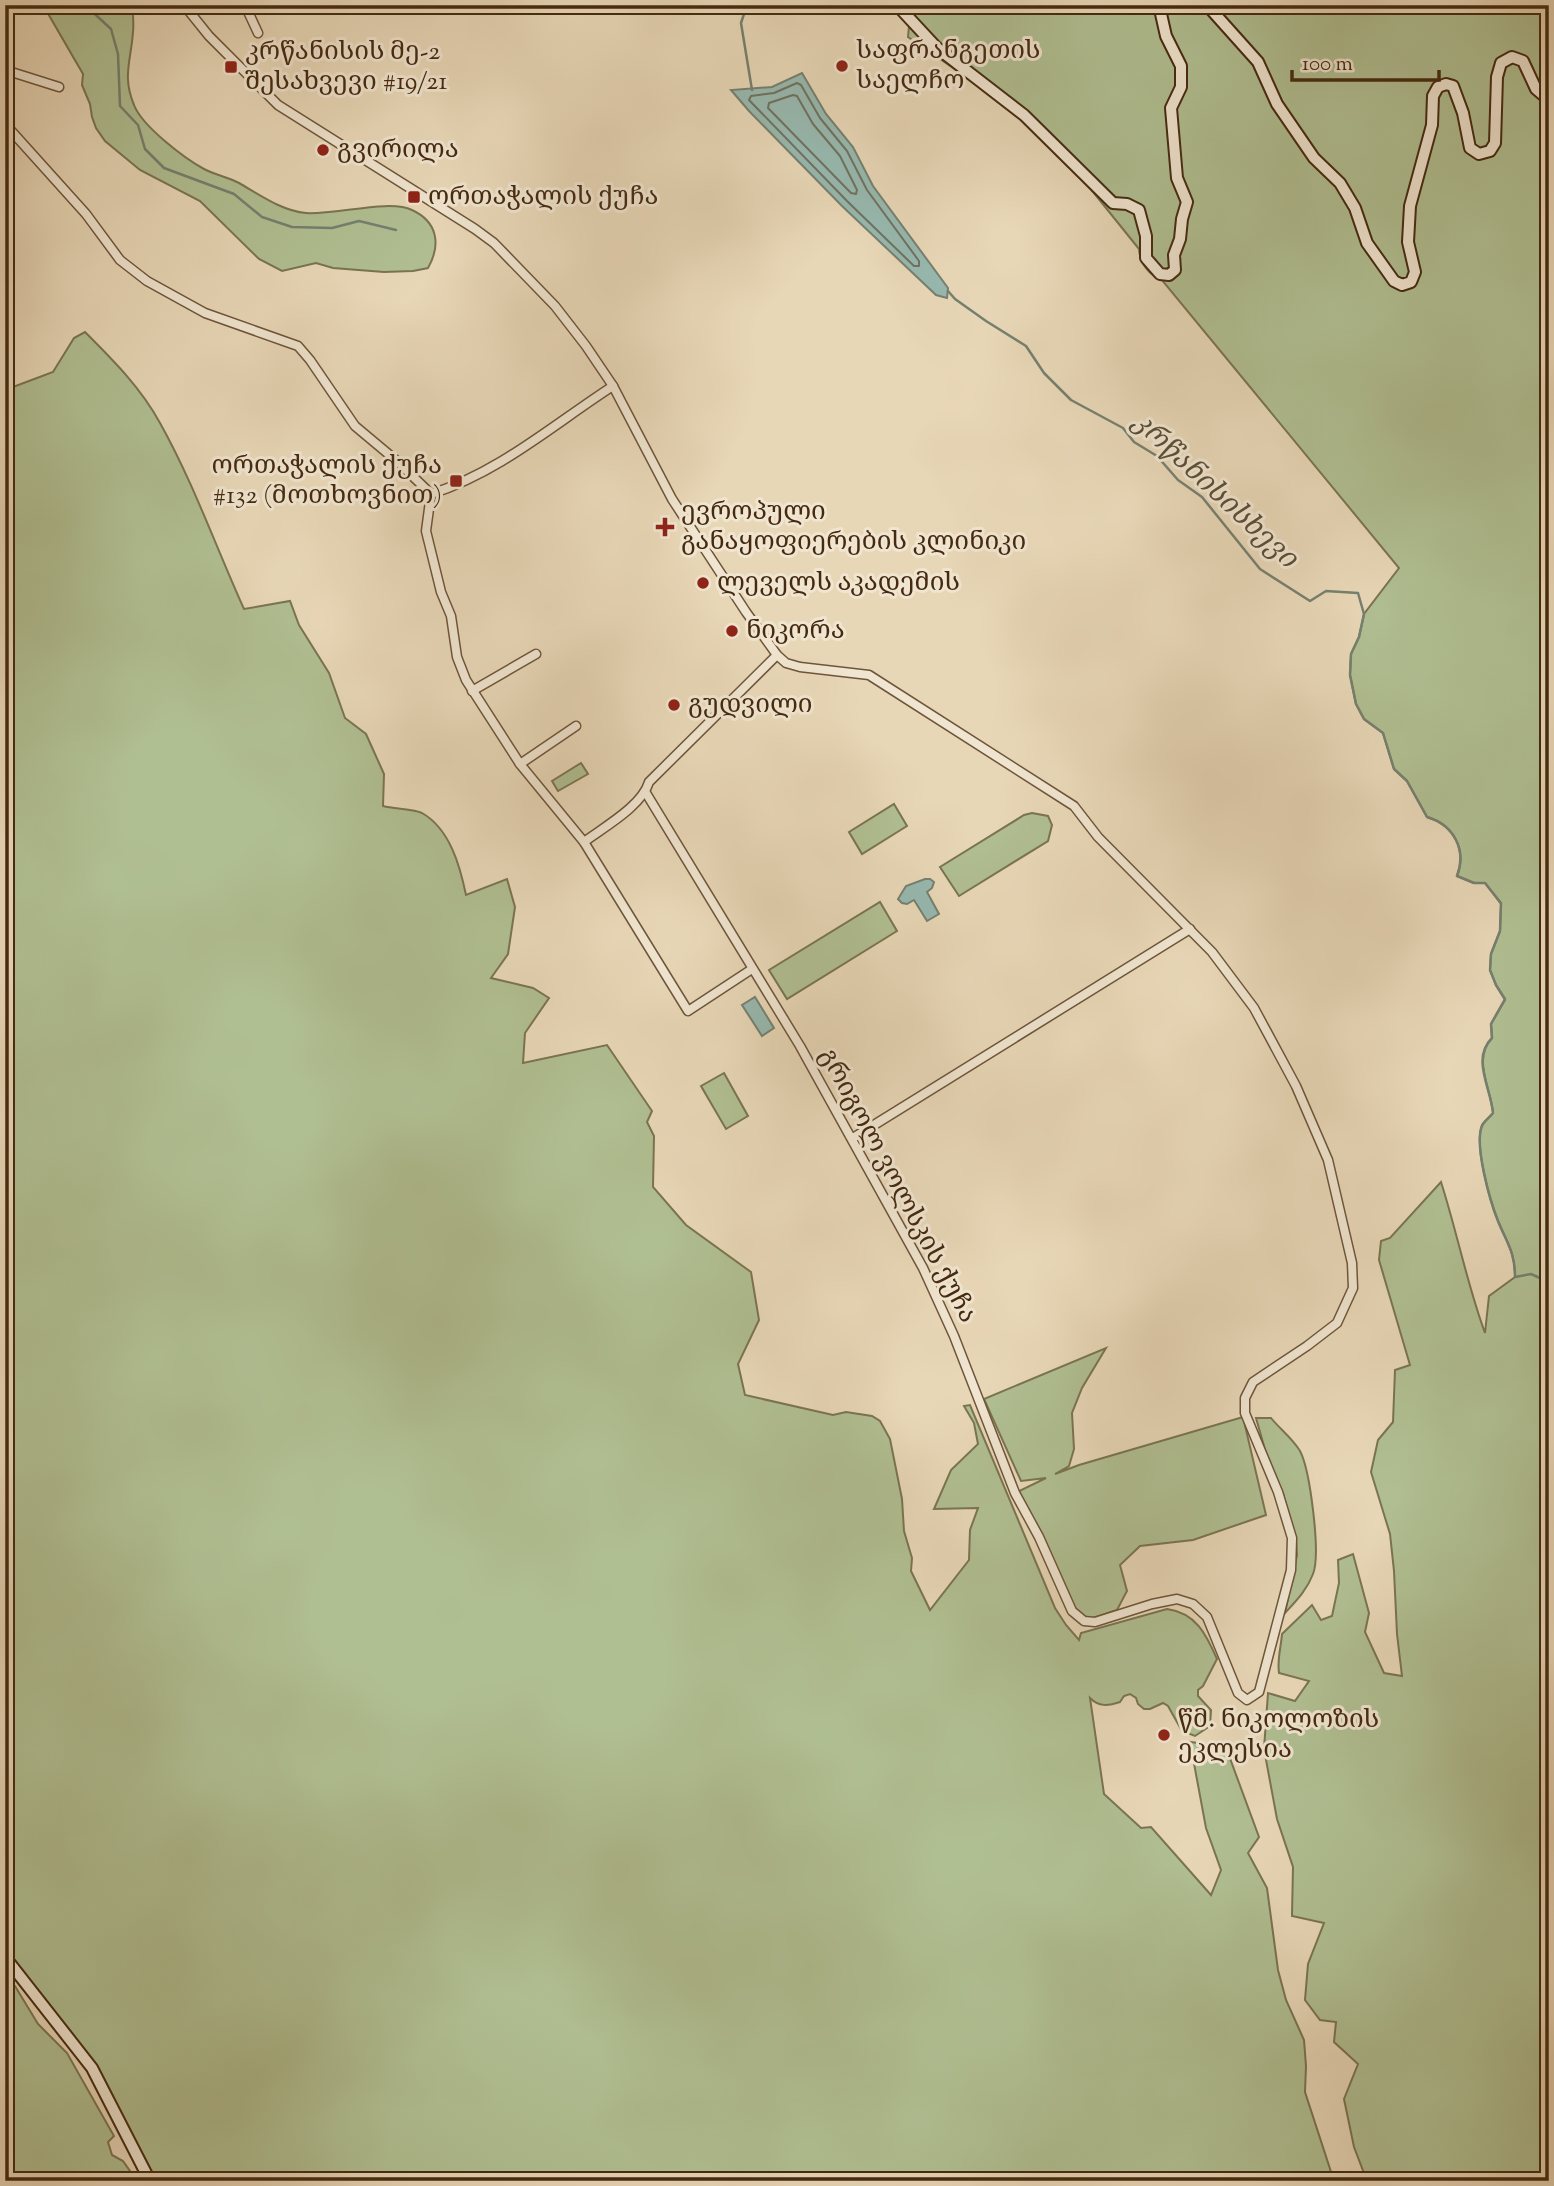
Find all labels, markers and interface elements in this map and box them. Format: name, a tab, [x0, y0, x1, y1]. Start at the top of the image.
place label: საფრანგეთის საელჩო	[856, 33, 1041, 100]
place label: კრწანისის მე-2 შესახვევი #19/21	[245, 34, 447, 101]
scale bar	[1292, 38, 1438, 82]
text: 100 m	[1302, 50, 1353, 80]
marker: საფრანგეთის საელჩო	[834, 58, 850, 74]
marker: კრწანისის მე-2 შესახვევი #19/21	[223, 59, 239, 75]
place label: გვირილა	[337, 132, 459, 169]
marker: გვირილა	[315, 142, 331, 158]
place label: ორთაჭალის ქუჩა	[428, 179, 658, 216]
marker: ორთაჭალის ქუჩა	[406, 189, 422, 205]
water label: კრწანისისხევი	[1122, 404, 1307, 580]
place label: ორთაჭალის ქუჩა #132 (მოთხოვნით)	[212, 448, 442, 515]
marker: ორთაჭალის ქუჩა #132 (მოთხოვნით)	[448, 473, 464, 489]
place label: ევროპული განაყოფიერების კლინიკი	[681, 494, 1026, 561]
marker: ევროპული განაყოფიერების კლინიკი	[655, 517, 675, 537]
place label: ლეველს აკადემის	[717, 565, 960, 602]
marker: ლეველს აკადემის	[695, 575, 711, 591]
place label: ნიკორა	[746, 613, 845, 650]
marker: ნიკორა	[724, 623, 740, 639]
place label: გუდვილი	[688, 687, 813, 724]
marker: გუდვილი	[666, 697, 682, 713]
street label: გრიგოლ ვოლსკის ქუჩა	[809, 1042, 985, 1330]
place label: წმ. ნიკოლოზის ეკლესია	[1178, 1702, 1379, 1769]
marker: წმ. ნიკოლოზის ეკლესია	[1156, 1727, 1172, 1743]

